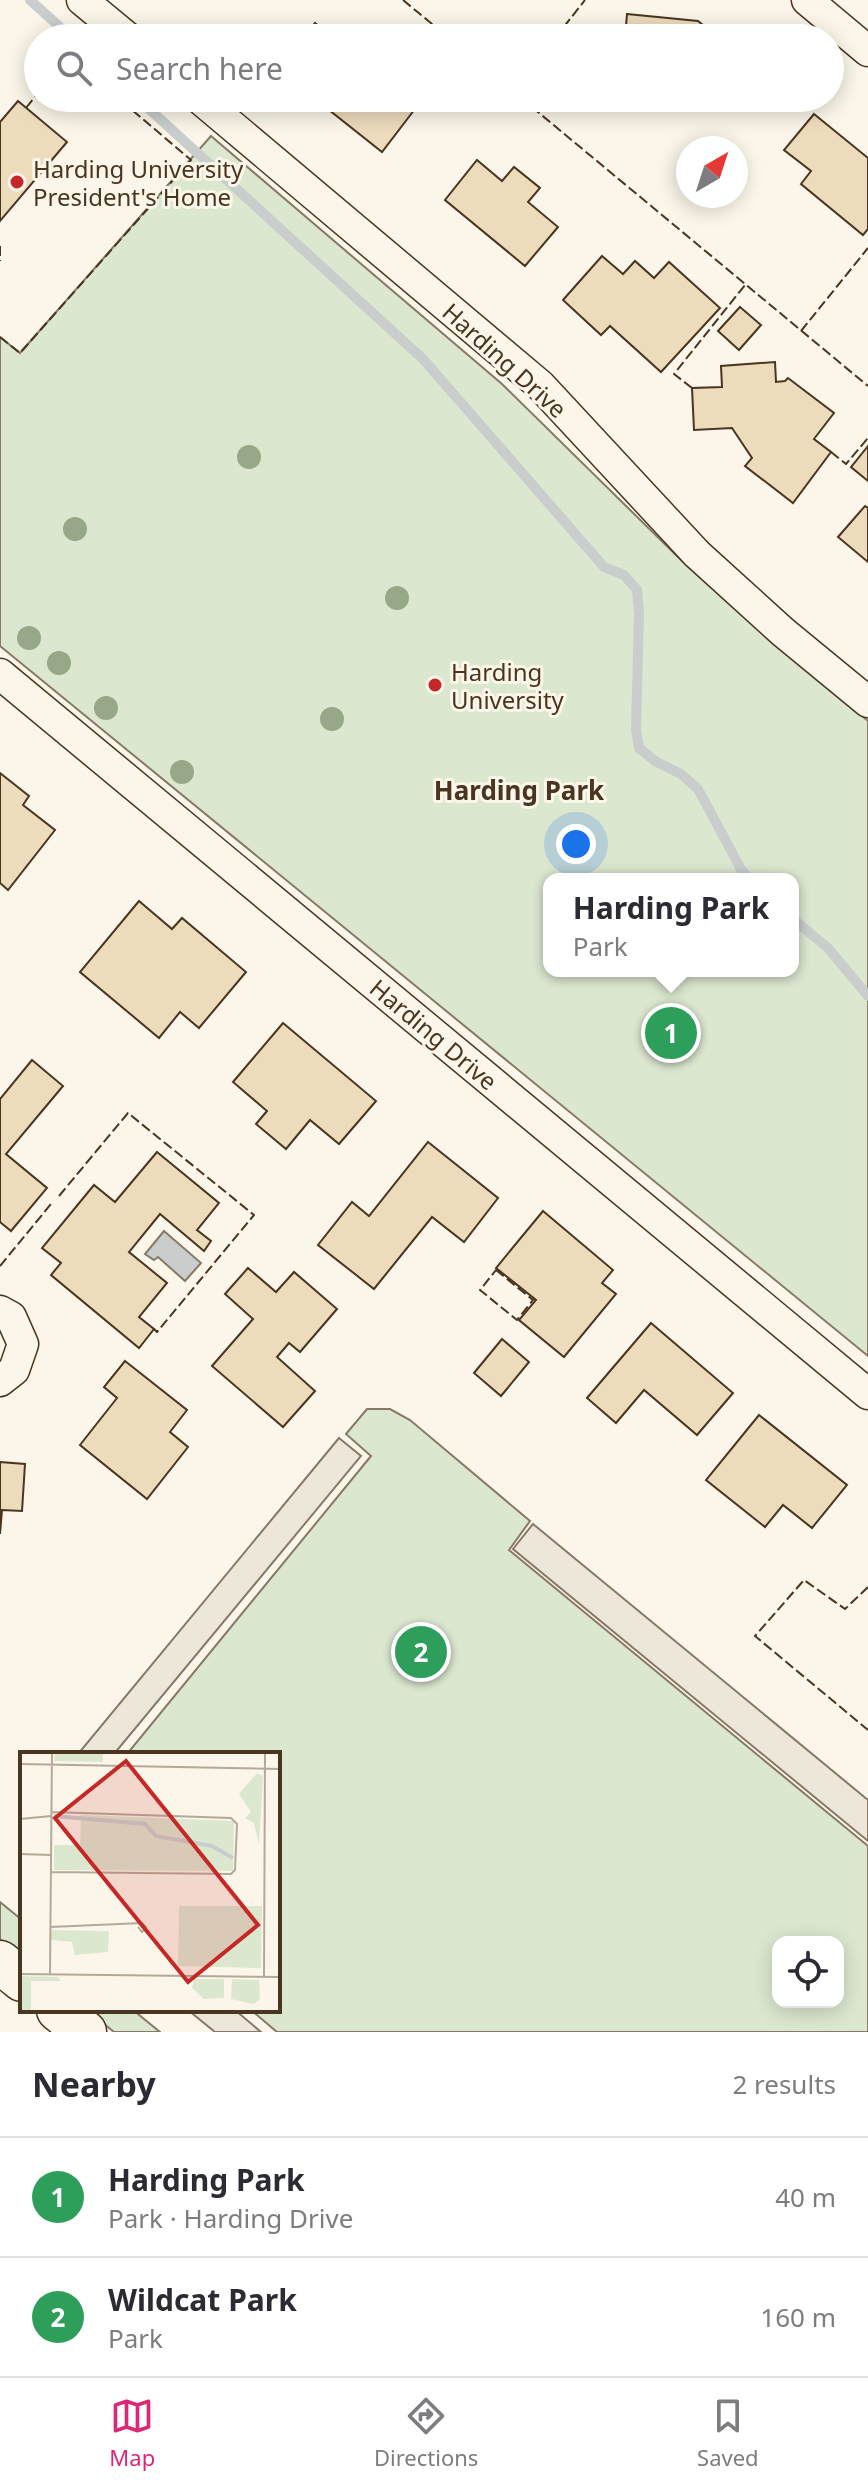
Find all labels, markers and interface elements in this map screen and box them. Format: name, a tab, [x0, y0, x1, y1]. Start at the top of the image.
search box	[24, 24, 844, 112]
icon: search	[52, 46, 96, 90]
text: Search here	[116, 48, 283, 89]
north arrow	[676, 136, 748, 208]
place label: Harding University President's Home	[33, 152, 244, 213]
marker: Harding University President's Home	[8, 173, 26, 191]
street label: Harding Drive	[436, 295, 574, 425]
place label: Harding University	[451, 655, 565, 716]
marker: Harding University	[426, 676, 444, 694]
district label: Harding Park	[434, 772, 605, 808]
your location	[556, 824, 596, 864]
popup	[543, 873, 799, 977]
text: Harding Park	[573, 887, 769, 928]
text: Park	[573, 928, 628, 964]
street label: Harding Drive	[363, 971, 505, 1097]
pin: 1	[645, 1003, 697, 1063]
pin: 2	[395, 1622, 447, 1682]
inset map	[20, 1752, 280, 2012]
map controls	[772, 1936, 844, 2008]
button: locate	[772, 1936, 844, 2008]
text: Nearby	[32, 2061, 156, 2107]
text: 2 results	[732, 2066, 836, 2102]
text: Harding Park	[108, 2159, 305, 2200]
text: 1	[51, 2179, 65, 2215]
text: 40 m	[775, 2179, 836, 2215]
text: Park · Harding Drive	[108, 2200, 353, 2236]
text: Wildcat Park	[108, 2279, 297, 2320]
text: 2	[51, 2299, 65, 2335]
text: 160 m	[760, 2299, 836, 2335]
text: Park	[108, 2320, 163, 2356]
tab: Map	[109, 2394, 155, 2472]
tab: Directions	[374, 2394, 478, 2472]
tab: Saved	[697, 2394, 759, 2472]

